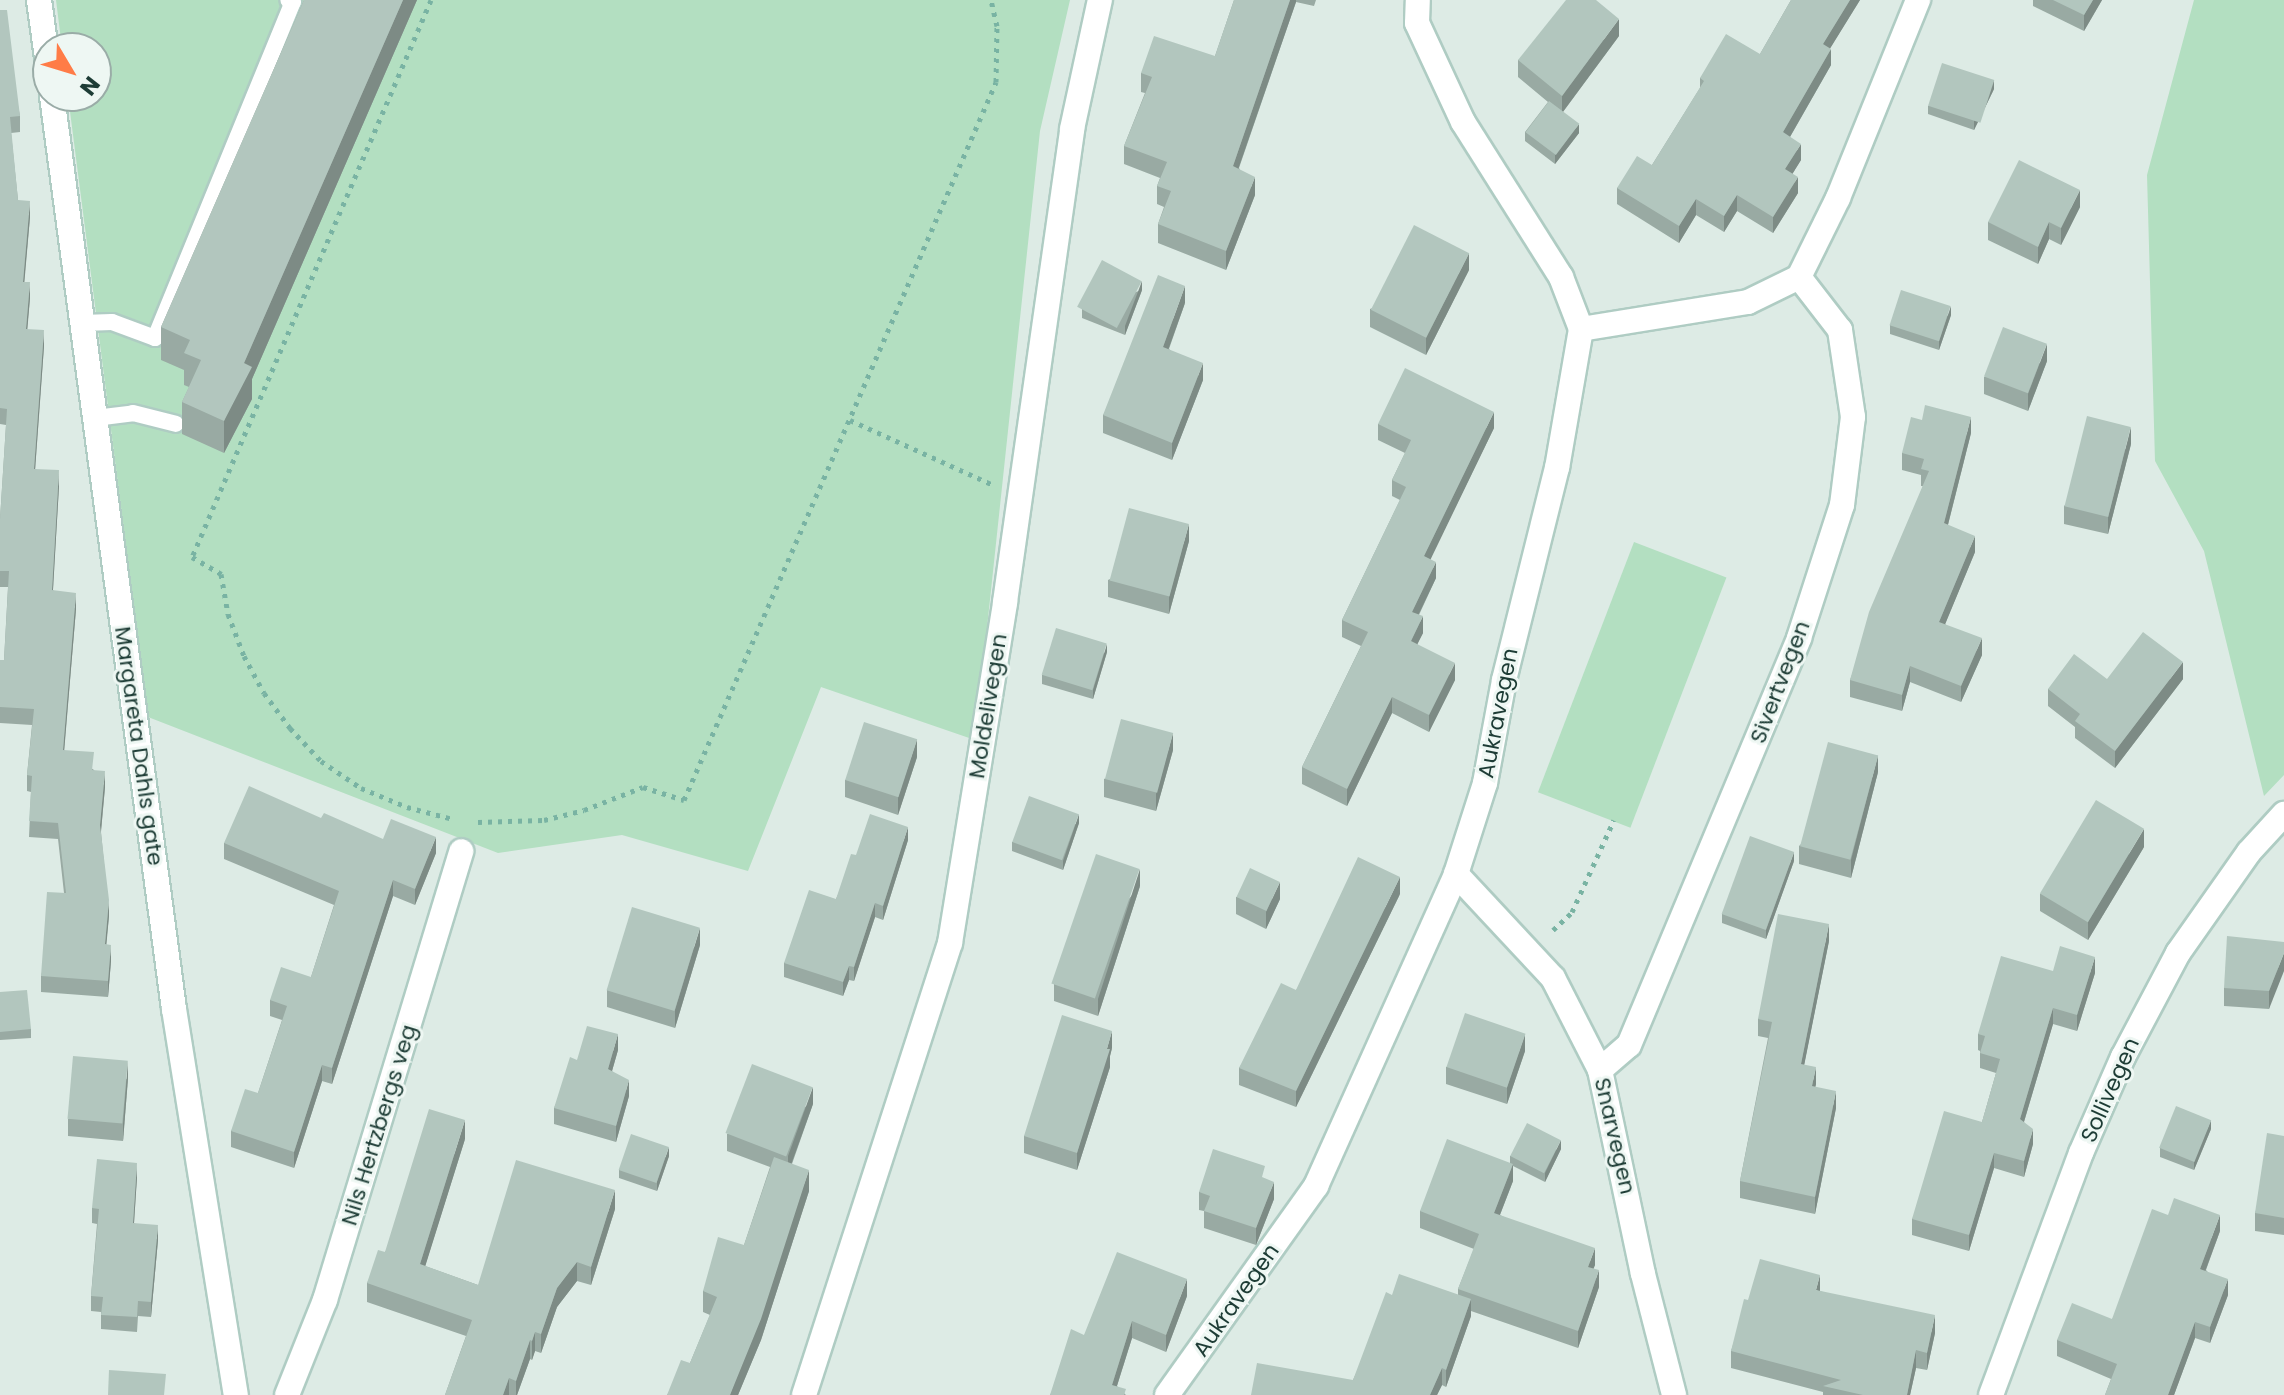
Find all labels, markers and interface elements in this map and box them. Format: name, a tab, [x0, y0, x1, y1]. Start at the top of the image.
north arrow	[32, 32, 112, 112]
text: N	[72, 70, 107, 102]
street label: Sivertvegen	[1745, 617, 1815, 747]
street label: Margareta Dahls gate	[109, 625, 169, 867]
street label: Moldelivegen	[964, 632, 1012, 780]
street label: Aukravegen	[1472, 646, 1524, 780]
street label: Nils Hertzbergs veg	[336, 1021, 422, 1229]
street label: Sollivegen	[2075, 1034, 2145, 1146]
street label: Snarvegen	[1589, 1075, 1641, 1197]
street label: Aukravegen	[1187, 1238, 1285, 1362]

